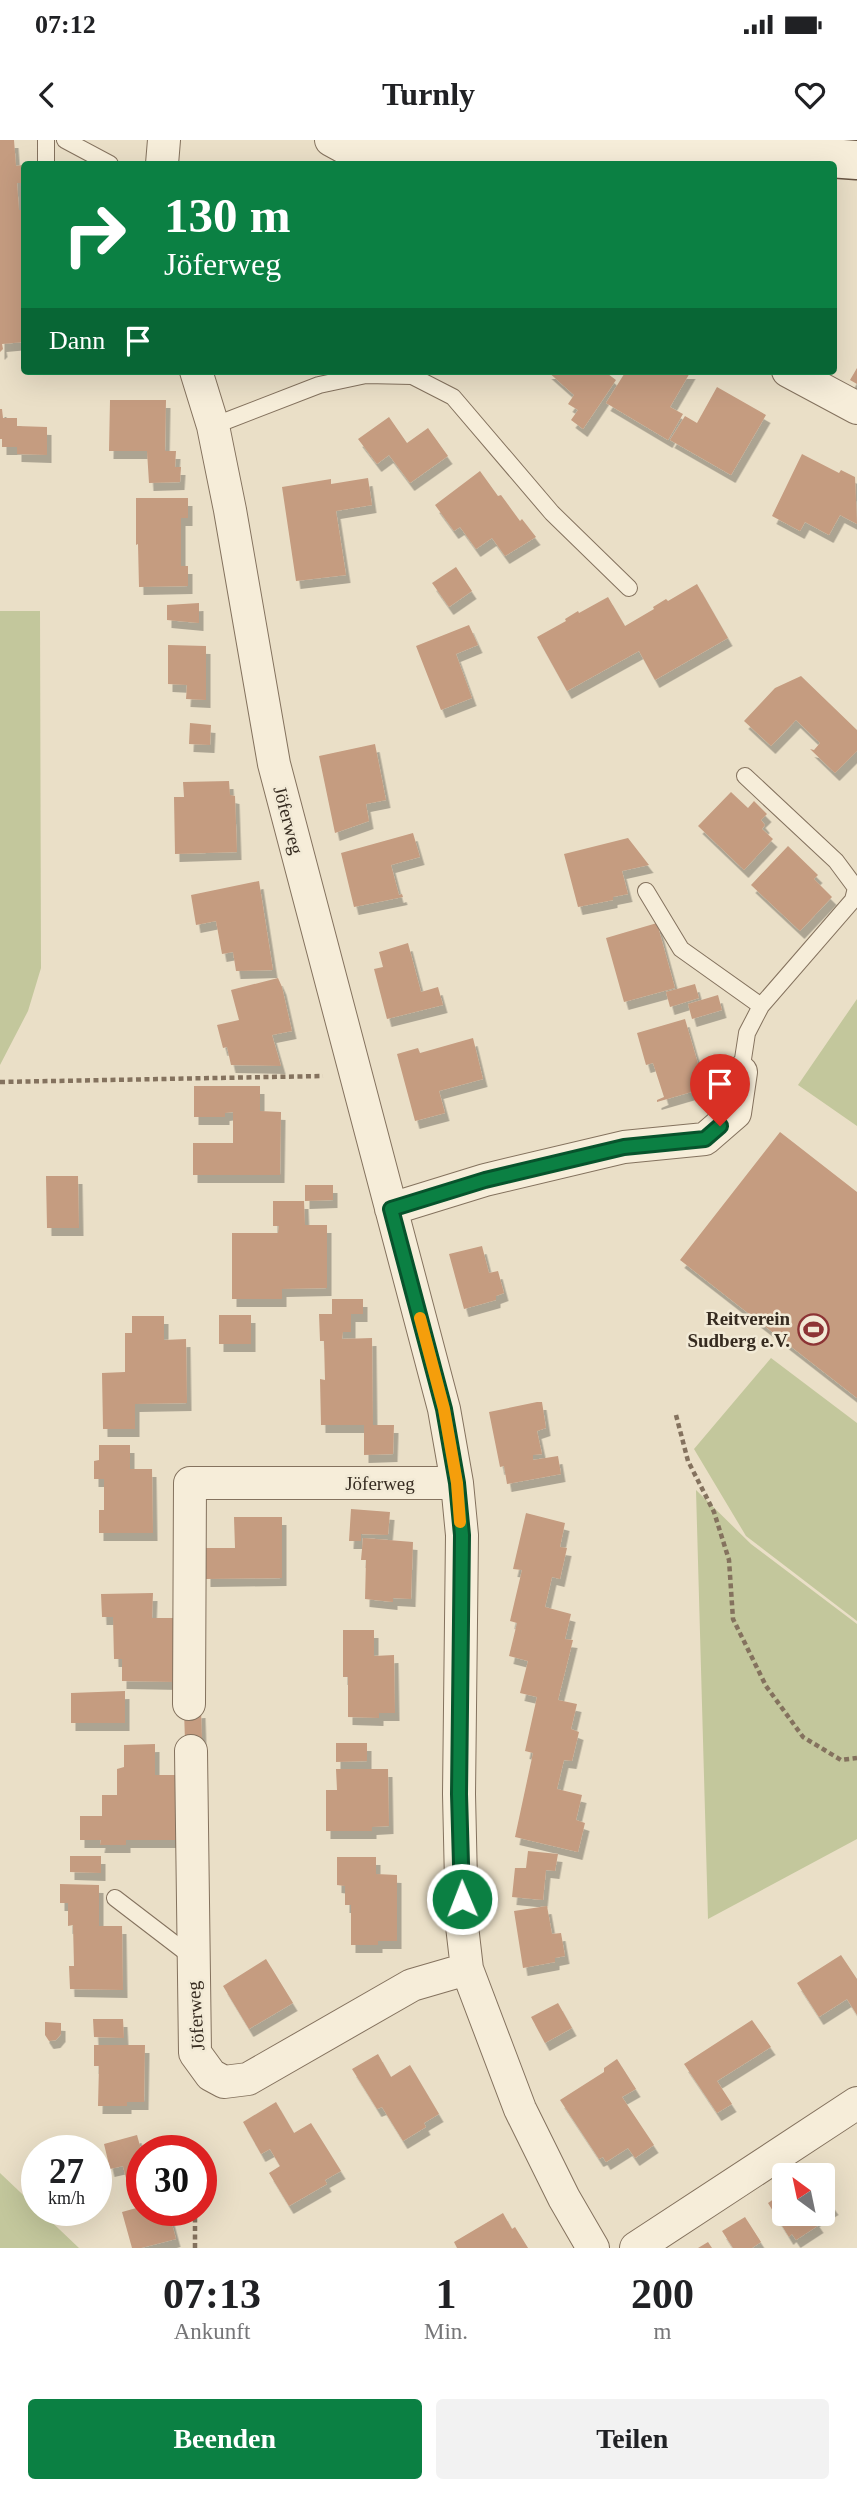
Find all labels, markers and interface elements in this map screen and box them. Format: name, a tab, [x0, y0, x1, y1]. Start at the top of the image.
text: 07:12	[35, 10, 96, 39]
icon: back	[28, 76, 66, 114]
text: Turnly	[382, 76, 475, 112]
icon: heart	[791, 76, 829, 114]
text: 130 m	[164, 188, 291, 243]
icon: right	[49, 189, 140, 280]
text: Jöferweg	[164, 246, 281, 282]
icon: arrive	[119, 322, 157, 360]
text: Dann	[49, 326, 105, 355]
street label: Jöferweg	[269, 784, 308, 857]
pin	[690, 1054, 750, 1126]
icon: arrive	[701, 1065, 739, 1103]
place label: Reitverein Sudberg e.V.	[687, 1308, 790, 1351]
sports icon: Reitverein Sudberg e.V.	[796, 1312, 830, 1346]
street label: Jöferweg	[345, 1473, 415, 1494]
position arrow	[425, 1862, 499, 1936]
street label: Jöferweg	[183, 1980, 208, 2051]
speed limit sign: 30	[126, 2135, 217, 2226]
text: 27	[49, 2152, 84, 2191]
north arrow	[772, 2163, 835, 2226]
map controls	[772, 2163, 835, 2226]
text: km/h	[48, 2188, 85, 2208]
text: 07:13	[163, 2271, 261, 2317]
text: 1	[435, 2271, 456, 2317]
text: 200	[631, 2271, 694, 2317]
text: Ankunft	[174, 2319, 250, 2344]
text: Min.	[424, 2319, 468, 2344]
text: m	[654, 2319, 671, 2344]
button: Beenden	[28, 2399, 422, 2479]
button: Teilen	[436, 2399, 829, 2479]

